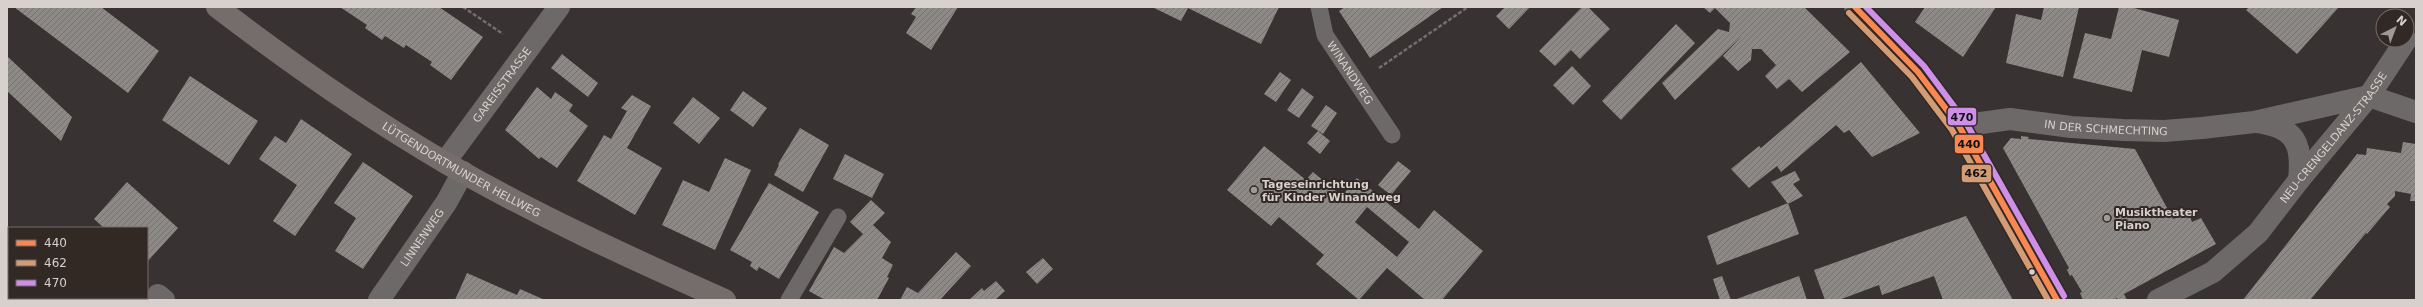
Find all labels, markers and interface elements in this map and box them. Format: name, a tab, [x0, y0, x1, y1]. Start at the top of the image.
north arrow	[2375, 8, 2415, 48]
text: N	[2394, 13, 2409, 29]
street label: WINANDWEG	[1324, 39, 1376, 107]
street label: GAREISSTRASSE	[470, 45, 534, 125]
street label: NEU-CRENGELDANZ-STRASSE	[2278, 70, 2390, 206]
line badge: 470	[1947, 107, 1977, 126]
text: 470	[1951, 111, 1974, 124]
street label: IN DER SCHMECHTING	[2043, 118, 2168, 138]
street label: LÜTGENDORTMUNDER HELLWEG	[380, 120, 543, 220]
line badge: 440	[1954, 134, 1984, 154]
text: 440	[1958, 138, 1981, 151]
line badge: 462	[1961, 164, 1992, 183]
text: 462	[1965, 167, 1987, 180]
place label: Tageseinrichtung für Kinder Winandweg	[1262, 178, 1401, 204]
marker: Tageseinrichtung für Kinder Winandweg	[1249, 185, 1259, 195]
street label: LINNENWEG	[398, 206, 447, 269]
place label: Musiktheater Piano	[2115, 206, 2198, 232]
marker: Musiktheater Piano	[2102, 213, 2112, 223]
legend	[8, 227, 148, 299]
text: 440	[44, 236, 67, 250]
text: 462	[44, 256, 67, 270]
unlabelled marker	[2027, 267, 2037, 277]
text: 470	[44, 276, 67, 290]

